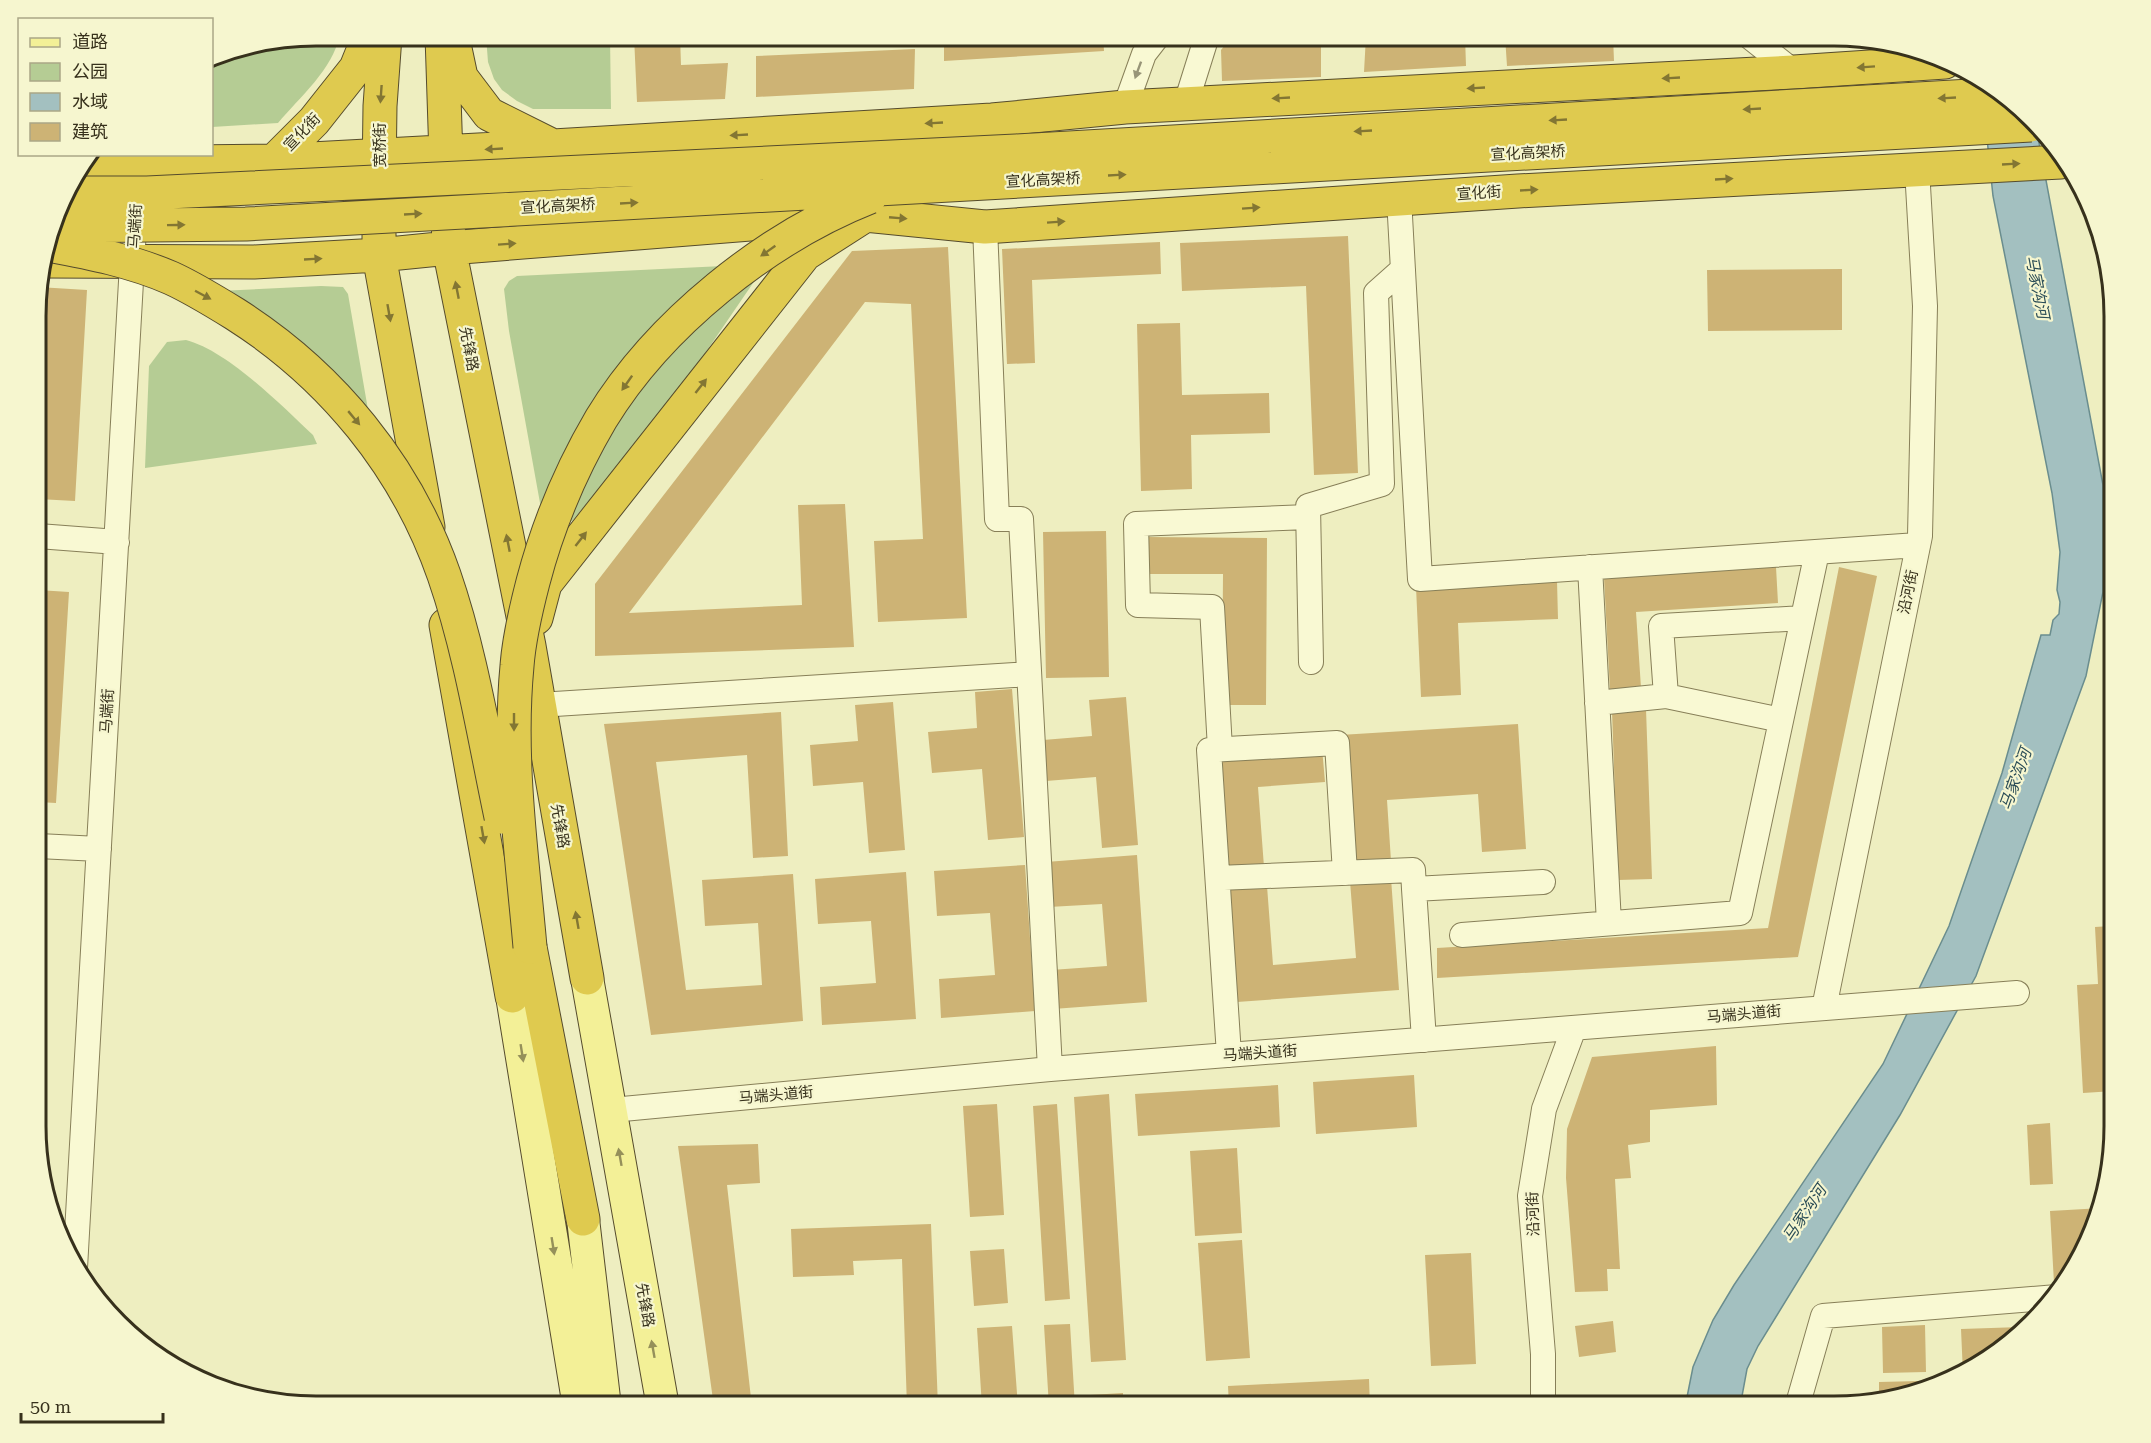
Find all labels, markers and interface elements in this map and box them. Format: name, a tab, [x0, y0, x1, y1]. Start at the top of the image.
legend	[18, 18, 213, 156]
text: 道路	[72, 31, 108, 52]
text: 公园	[72, 61, 108, 82]
one-way arrow	[1133, 61, 1143, 79]
one-way arrow	[1856, 62, 1875, 72]
one-way arrow	[1661, 73, 1680, 82]
one-way arrow	[1467, 83, 1486, 93]
one-way arrow	[376, 85, 386, 104]
text: 水域	[72, 91, 108, 112]
one-way arrow	[1938, 93, 1957, 102]
one-way arrow	[1272, 94, 1291, 103]
one-way arrow	[1743, 104, 1762, 114]
street label: 宣化街	[280, 110, 324, 154]
one-way arrow	[1548, 116, 1567, 125]
one-way arrow	[924, 119, 943, 128]
text: 建筑	[72, 121, 108, 142]
street label: 宽桥街	[371, 122, 389, 168]
one-way arrow	[1354, 127, 1373, 136]
one-way arrow	[729, 130, 748, 139]
street label: 宣化高架桥	[1490, 142, 1566, 164]
one-way arrow	[485, 144, 504, 153]
one-way arrow	[2001, 160, 2020, 169]
street label: 宣化高架桥	[1005, 169, 1081, 191]
one-way arrow	[1107, 171, 1126, 180]
one-way arrow	[1715, 175, 1734, 184]
street label: 宣化街	[1456, 182, 1502, 204]
one-way arrow	[1520, 185, 1539, 194]
street label: 宣化高架桥	[520, 195, 596, 217]
one-way arrow	[619, 198, 638, 207]
street label: 马端街	[125, 203, 145, 249]
one-way arrow	[1241, 204, 1260, 213]
one-way arrow	[404, 210, 423, 219]
one-way arrow	[889, 213, 908, 223]
one-way arrow	[1047, 217, 1066, 227]
one-way arrow	[167, 220, 186, 229]
one-way arrow	[498, 239, 517, 248]
one-way arrow	[761, 244, 776, 256]
one-way arrow	[303, 254, 322, 263]
water label: 马家沟河	[2022, 254, 2054, 323]
one-way arrow	[452, 280, 461, 299]
one-way arrow	[195, 290, 212, 300]
one-way arrow	[385, 303, 394, 322]
street label: 先锋路	[456, 325, 482, 373]
one-way arrow	[621, 375, 633, 391]
one-way arrow	[695, 378, 707, 393]
one-way arrow	[347, 410, 360, 426]
one-way arrow	[574, 531, 587, 547]
one-way arrow	[503, 533, 512, 552]
street label: 沿河街	[1895, 568, 1921, 616]
street label: 马端街	[97, 688, 117, 734]
one-way arrow	[509, 713, 519, 732]
water label: 马家沟河	[1996, 743, 2036, 812]
street label: 先锋路	[547, 802, 573, 850]
one-way arrow	[479, 826, 488, 845]
one-way arrow	[572, 911, 581, 930]
street label: 马端头道街	[1706, 1002, 1782, 1026]
street label: 马端头道街	[1222, 1041, 1298, 1065]
one-way arrow	[518, 1044, 527, 1063]
street label: 马端头道街	[738, 1083, 814, 1107]
one-way arrow	[615, 1147, 624, 1166]
water label: 马家沟河	[1779, 1179, 1832, 1245]
street label: 沿河街	[1523, 1191, 1543, 1237]
one-way arrow	[549, 1236, 558, 1255]
street label: 先锋路	[632, 1281, 658, 1329]
one-way arrow	[648, 1339, 657, 1358]
scale bar	[21, 1386, 164, 1424]
text: 50 m	[30, 1396, 71, 1417]

